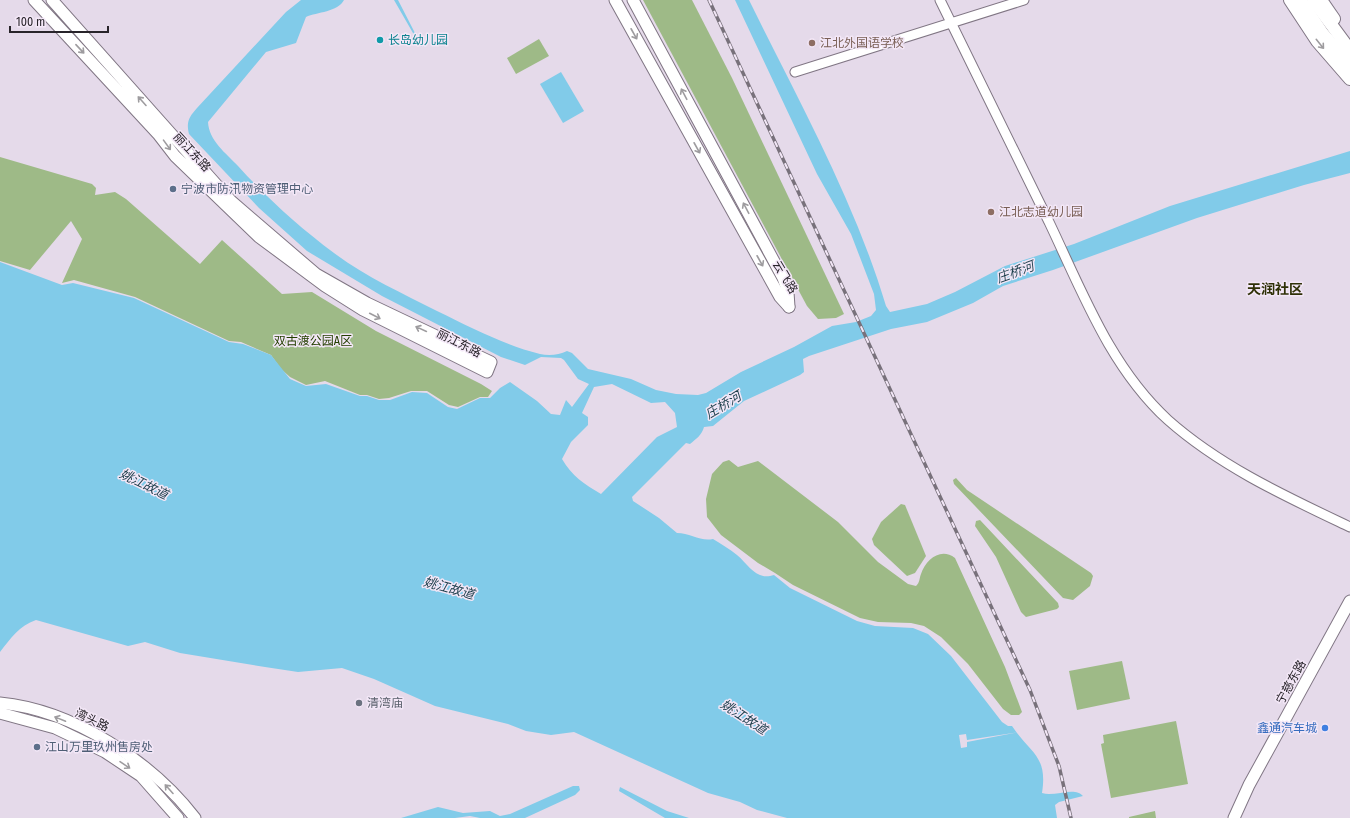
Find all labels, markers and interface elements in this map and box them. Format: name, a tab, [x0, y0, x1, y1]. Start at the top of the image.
scale bar	[10, 8, 108, 34]
text: 100 m	[16, 15, 45, 29]
one-way arrow	[631, 28, 639, 40]
place label: 长岛幼儿园	[388, 33, 448, 47]
marker: 长岛幼儿园	[375, 35, 385, 45]
place label: 江北外国语学校	[820, 36, 904, 50]
marker: 江北外国语学校	[807, 38, 817, 48]
one-way arrow	[1315, 38, 1324, 49]
one-way arrow	[75, 44, 84, 54]
one-way arrow	[680, 88, 687, 100]
one-way arrow	[137, 95, 146, 106]
street label: 丽江东路	[171, 130, 213, 174]
one-way arrow	[163, 140, 171, 151]
one-way arrow	[694, 142, 702, 154]
place label: 宁波市防汛物资管理中心	[181, 182, 313, 196]
marker: 宁波市防汛物资管理中心	[168, 184, 178, 194]
one-way arrow	[741, 202, 749, 214]
place label: 江北志道幼儿园	[999, 205, 1083, 219]
marker: 江北志道幼儿园	[986, 207, 996, 217]
one-way arrow	[757, 255, 765, 267]
water label: 庄桥河	[994, 257, 1039, 286]
street label: 云飞路	[770, 258, 800, 296]
district label: 天润社区	[1247, 281, 1303, 298]
one-way arrow	[368, 312, 380, 320]
one-way arrow	[415, 325, 427, 332]
street label: 丽江东路	[434, 326, 484, 360]
park label: 双古渡公园A区	[274, 334, 352, 348]
water label: 庄桥河	[702, 387, 746, 421]
water label: 姚江故道	[117, 466, 172, 503]
water label: 姚江故道	[422, 574, 478, 602]
street label: 宁慈东路	[1273, 658, 1309, 706]
place label: 清湾庙	[367, 696, 403, 710]
water label: 姚江故道	[718, 697, 772, 739]
marker: 清湾庙	[354, 698, 364, 708]
street label: 湾头路	[73, 706, 111, 734]
one-way arrow	[55, 715, 67, 723]
place label: 鑫通汽车城	[1257, 721, 1317, 735]
marker: 鑫通汽车城	[1320, 723, 1330, 733]
place label: 江山万里玖州售房处	[45, 740, 153, 754]
marker: 江山万里玖州售房处	[32, 742, 42, 752]
one-way arrow	[120, 761, 131, 770]
one-way arrow	[164, 784, 173, 794]

